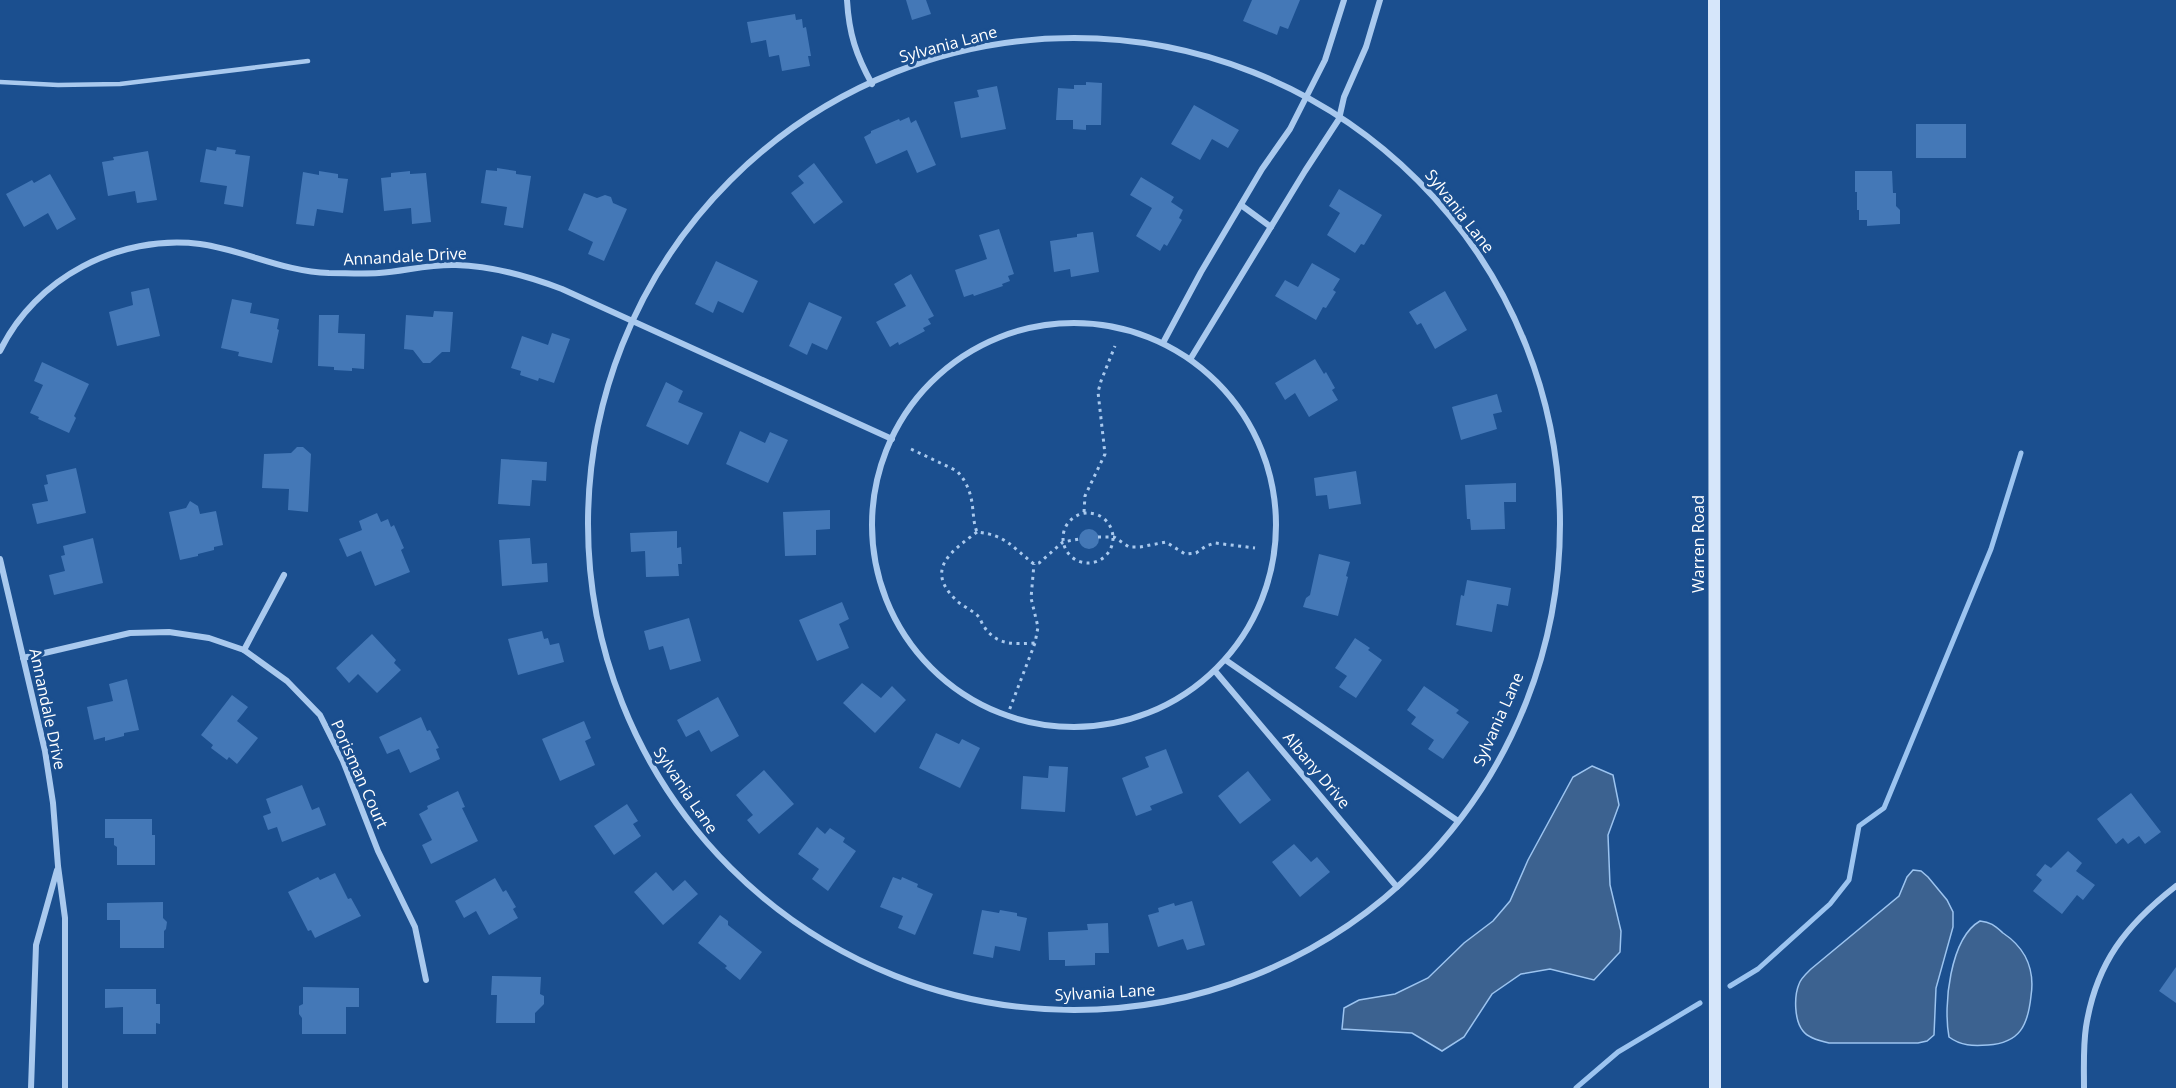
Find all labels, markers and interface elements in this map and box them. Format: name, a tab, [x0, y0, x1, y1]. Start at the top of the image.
street label: Sylvania Lane	[897, 20, 999, 68]
street label: Sylvania Lane	[1420, 165, 1500, 257]
street label: Annandale Drive	[343, 242, 467, 270]
street label: Warren Road	[1687, 495, 1709, 593]
street label: Annandale Drive	[24, 646, 72, 772]
street label: Sylvania Lane	[1467, 669, 1529, 769]
street label: Porisman Court	[326, 716, 394, 832]
street label: Albany Drive	[1278, 727, 1356, 813]
street label: Sylvania Lane	[649, 742, 723, 838]
street label: Sylvania Lane	[1054, 978, 1156, 1006]

